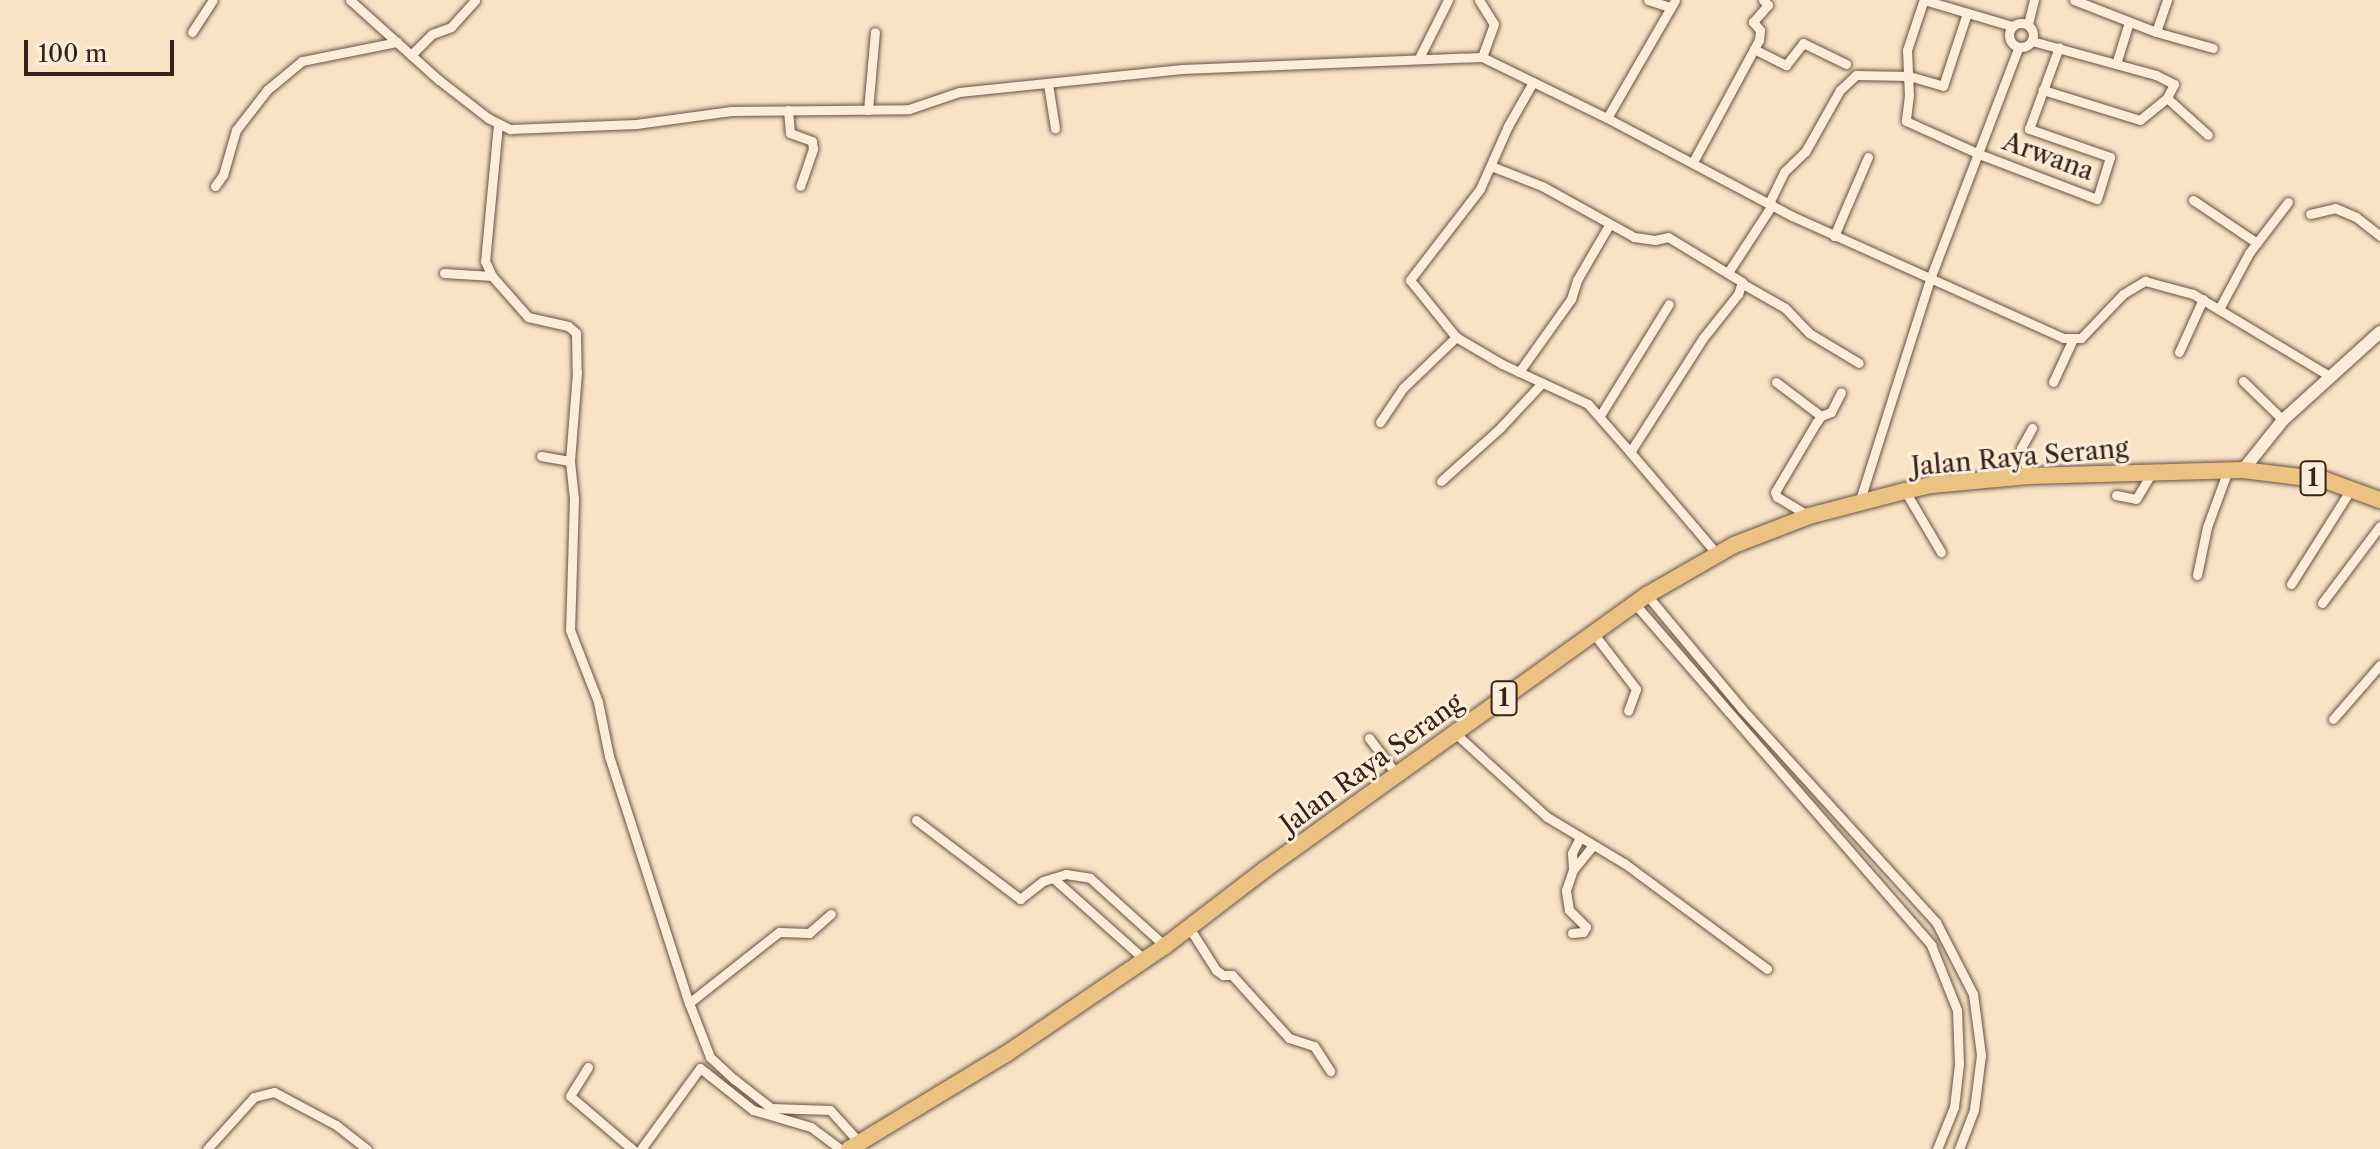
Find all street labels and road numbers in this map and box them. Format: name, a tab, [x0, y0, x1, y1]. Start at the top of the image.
street label: Arwana	[1998, 126, 2098, 188]
street label: Jalan Raya Serang	[1910, 433, 2130, 483]
road number: 1	[2299, 458, 2327, 498]
road number: 1	[1490, 678, 1518, 718]
street label: Jalan Raya Serang	[1275, 687, 1469, 841]

